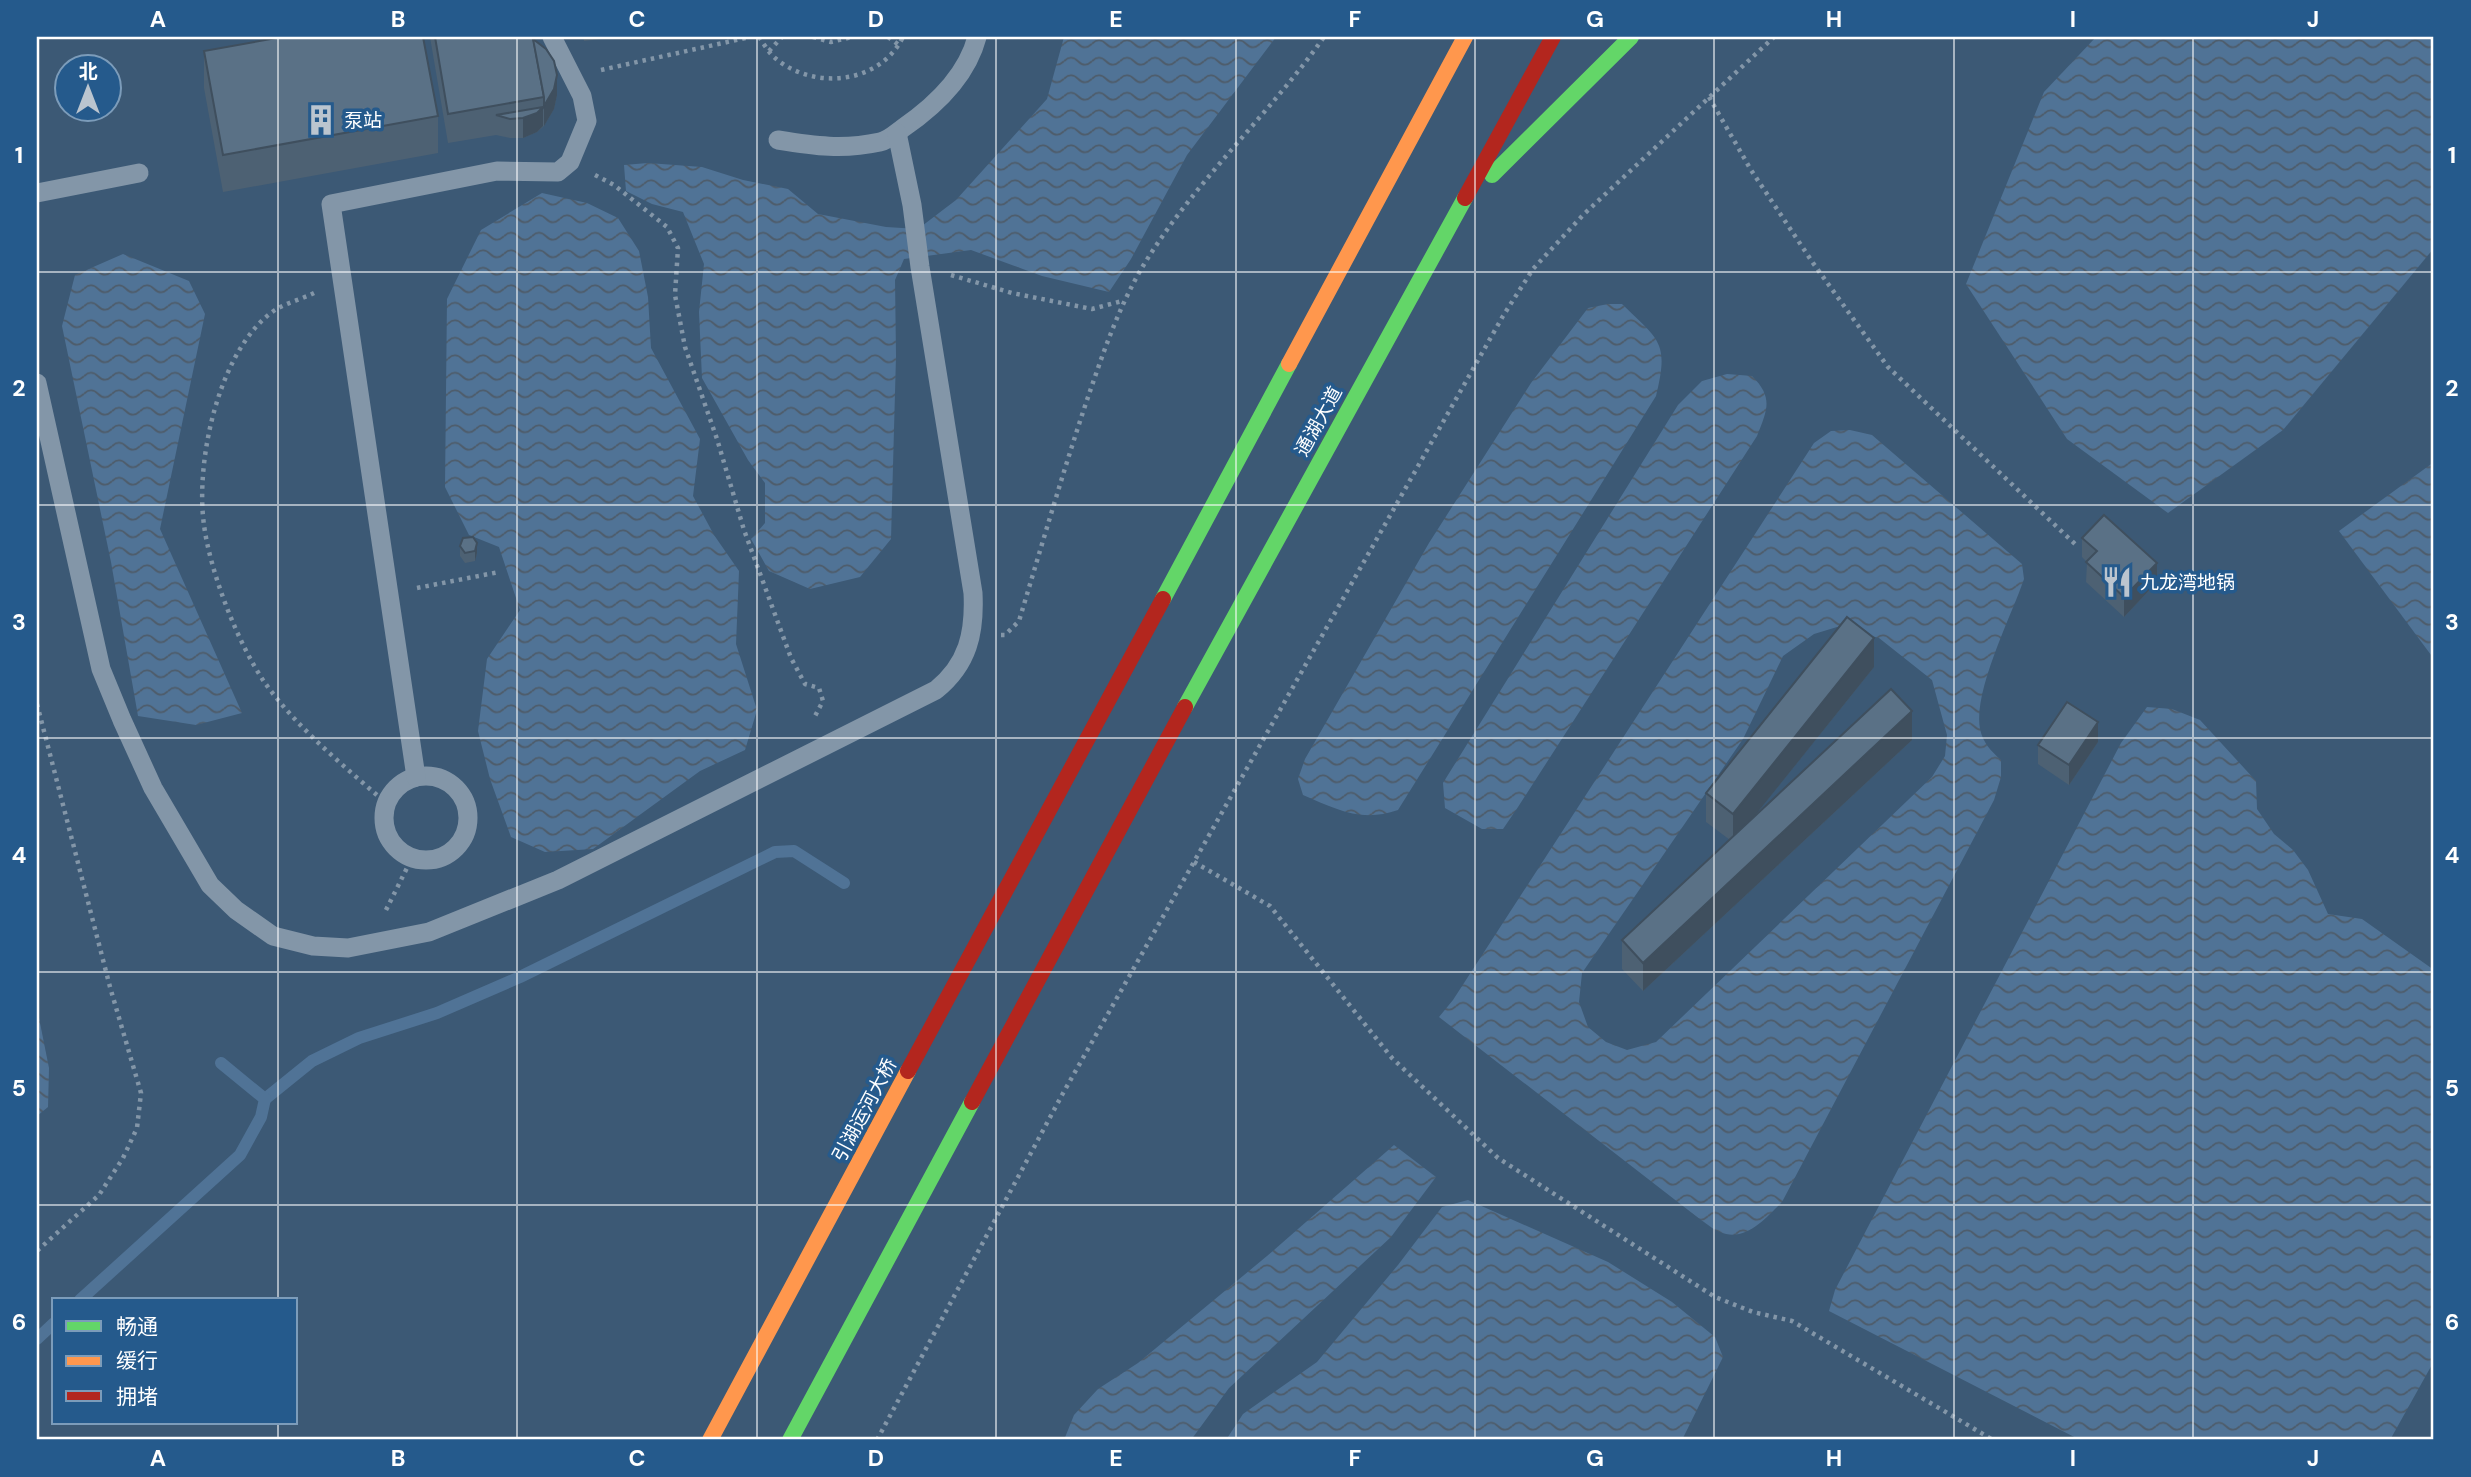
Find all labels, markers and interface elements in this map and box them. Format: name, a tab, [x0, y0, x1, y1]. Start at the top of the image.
text: A	[150, 4, 166, 34]
text: B	[391, 4, 405, 34]
text: C	[629, 4, 645, 34]
text: D	[868, 4, 884, 34]
text: E	[1109, 4, 1123, 34]
text: F	[1349, 4, 1362, 34]
text: G	[1586, 4, 1604, 34]
text: H	[1826, 4, 1842, 34]
text: I	[2070, 4, 2076, 34]
text: J	[2307, 4, 2319, 34]
north arrow	[52, 52, 122, 122]
text: 北	[78, 59, 98, 84]
building icon: 泵站	[304, 103, 338, 137]
place label: 泵站	[344, 108, 382, 133]
text: 1	[15, 140, 23, 170]
text: 1	[2448, 140, 2456, 170]
text: 2	[12, 373, 26, 403]
text: 2	[2445, 373, 2459, 403]
street label: 通湖大道	[1289, 382, 1348, 461]
restaurant icon: 九龙湾地锅	[2100, 565, 2134, 599]
place label: 九龙湾地锅	[2140, 570, 2235, 595]
text: 3	[12, 607, 26, 637]
text: 3	[2445, 607, 2459, 637]
text: 4	[12, 840, 27, 870]
text: 4	[2445, 840, 2460, 870]
street label: 引湖运河大桥	[827, 1054, 902, 1166]
text: 5	[12, 1073, 26, 1103]
text: 5	[2445, 1073, 2459, 1103]
legend	[52, 1298, 298, 1424]
text: 6	[12, 1307, 26, 1337]
text: 6	[2445, 1307, 2459, 1337]
text: 畅通	[116, 1313, 158, 1341]
text: 缓行	[116, 1347, 158, 1375]
text: 拥堵	[116, 1383, 158, 1411]
text: A	[150, 1443, 166, 1473]
text: B	[391, 1443, 405, 1473]
text: C	[629, 1443, 645, 1473]
text: D	[868, 1443, 884, 1473]
text: E	[1109, 1443, 1123, 1473]
text: F	[1349, 1443, 1362, 1473]
text: G	[1586, 1443, 1604, 1473]
text: H	[1826, 1443, 1842, 1473]
text: I	[2070, 1443, 2076, 1473]
text: J	[2307, 1443, 2319, 1473]

